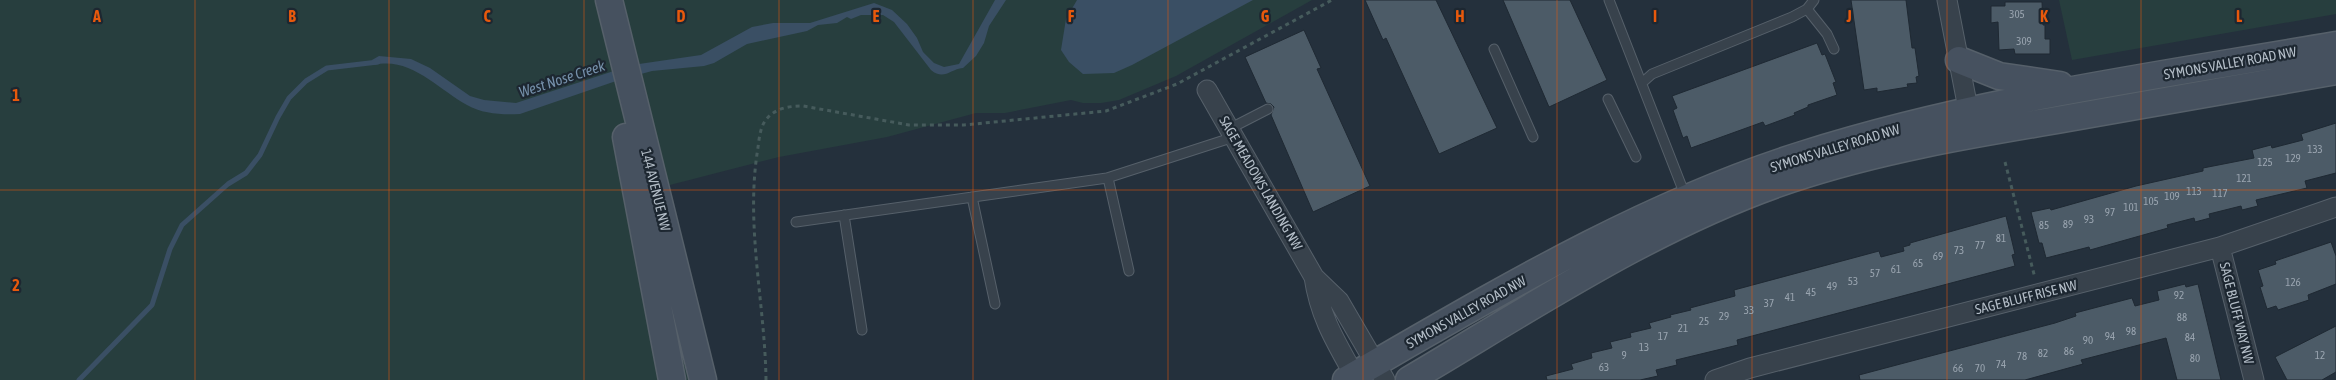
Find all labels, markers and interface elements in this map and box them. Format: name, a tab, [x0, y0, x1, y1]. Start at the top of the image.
text: A	[92, 7, 101, 25]
text: B	[288, 7, 296, 25]
text: C	[483, 7, 491, 25]
text: D	[677, 7, 686, 25]
text: E	[873, 7, 880, 25]
text: F	[1068, 7, 1075, 25]
text: G	[1261, 7, 1270, 25]
text: H	[1455, 7, 1465, 25]
text: I	[1653, 7, 1657, 25]
text: J	[1845, 7, 1852, 25]
text: K	[2040, 7, 2048, 25]
text: L	[2236, 7, 2243, 25]
house number: 305	[2009, 8, 2025, 20]
house number: 309	[2016, 35, 2032, 47]
street label: SYMONS VALLEY ROAD NW	[2163, 43, 2298, 83]
water label: West Nose Creek	[517, 56, 607, 100]
text: 1	[12, 86, 20, 104]
street label: SAGE MEADOWS LANDING NW	[1216, 113, 1306, 254]
street label: SYMONS VALLEY ROAD NW	[1768, 120, 1902, 175]
house number: 133	[2307, 143, 2323, 155]
street label: 144 AVENUE NW	[638, 147, 674, 233]
house number: 129	[2285, 152, 2301, 164]
house number: 125	[2257, 156, 2273, 168]
house number: 121	[2236, 172, 2252, 184]
house number: 113	[2186, 185, 2202, 197]
house number: 117	[2212, 187, 2228, 199]
house number: 109	[2164, 190, 2180, 202]
house number: 105	[2143, 195, 2159, 207]
house number: 101	[2123, 201, 2139, 213]
house number: 97	[2105, 206, 2115, 218]
house number: 93	[2084, 213, 2094, 225]
house number: 89	[2063, 218, 2073, 230]
house number: 85	[2039, 219, 2049, 231]
house number: 81	[1996, 232, 2006, 244]
house number: 77	[1975, 239, 1985, 251]
house number: 73	[1954, 244, 1964, 256]
house number: 69	[1933, 250, 1943, 262]
house number: 65	[1913, 257, 1923, 269]
street label: SAGE BLUFF WAY NW	[2217, 261, 2258, 366]
house number: 61	[1891, 263, 1901, 275]
house number: 57	[1870, 267, 1880, 279]
street label: SYMONS VALLEY ROAD NW	[1403, 272, 1529, 352]
house number: 53	[1848, 275, 1858, 287]
text: 2	[12, 276, 20, 294]
street label: SAGE BLUFF RISE NW	[1973, 276, 2079, 317]
house number: 126	[2285, 276, 2301, 288]
house number: 49	[1827, 280, 1837, 292]
house number: 45	[1806, 286, 1816, 298]
house number: 92	[2174, 289, 2184, 301]
house number: 41	[1785, 291, 1795, 303]
house number: 37	[1764, 297, 1774, 309]
house number: 33	[1744, 304, 1754, 316]
house number: 29	[1719, 310, 1729, 322]
house number: 88	[2177, 311, 2187, 323]
house number: 25	[1699, 315, 1709, 327]
house number: 21	[1678, 322, 1688, 334]
house number: 98	[2126, 325, 2136, 337]
house number: 17	[1658, 330, 1668, 342]
house number: 94	[2105, 330, 2115, 342]
house number: 84	[2185, 331, 2195, 343]
house number: 90	[2083, 334, 2093, 346]
house number: 13	[1639, 341, 1649, 353]
house number: 86	[2064, 345, 2074, 357]
house number: 82	[2038, 347, 2048, 359]
house number: 9	[1621, 349, 1627, 361]
house number: 12	[2315, 349, 2325, 361]
house number: 78	[2017, 350, 2027, 362]
house number: 80	[2190, 352, 2200, 364]
house number: 74	[1996, 358, 2006, 370]
house number: 63	[1599, 361, 1609, 373]
house number: 66	[1953, 362, 1963, 374]
house number: 70	[1975, 362, 1985, 374]

